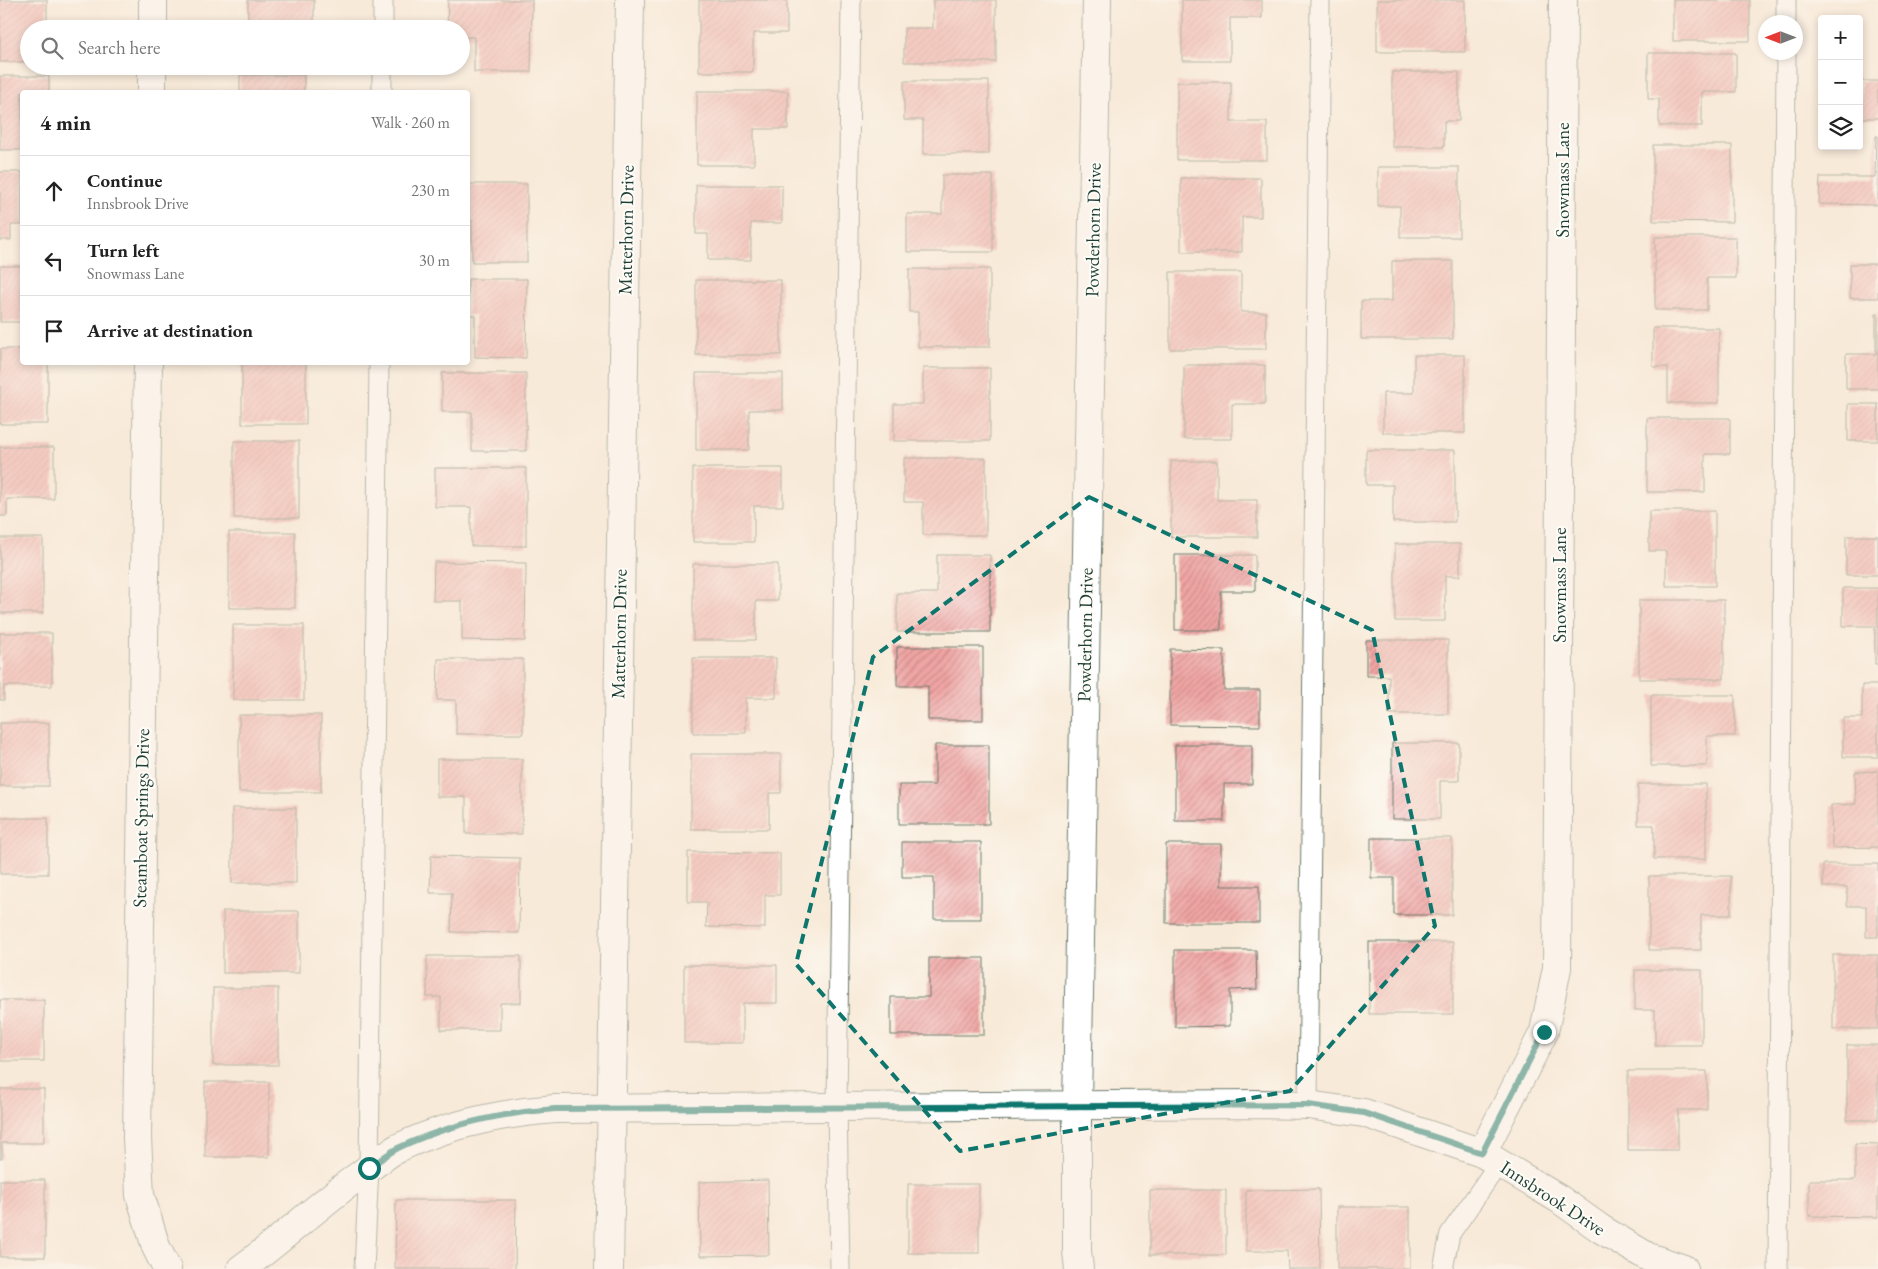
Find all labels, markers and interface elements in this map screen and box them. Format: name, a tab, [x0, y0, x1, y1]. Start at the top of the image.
north arrow	[1758, 15, 1803, 60]
map controls	[1818, 15, 1863, 150]
button: +	[1818, 15, 1863, 60]
search box	[20, 20, 470, 75]
icon: search	[38, 34, 66, 62]
text: Search here	[78, 35, 160, 60]
button: −	[1818, 60, 1863, 105]
button: layers	[1818, 105, 1863, 150]
text: 4 min	[40, 109, 91, 136]
text: Walk · 260 m	[371, 112, 450, 133]
street label: Snowmass Lane	[1550, 122, 1575, 238]
street label: Powderhorn Drive	[1079, 163, 1107, 297]
street label: Matterhorn Drive	[612, 165, 640, 295]
text: Continue	[87, 168, 162, 193]
icon: ahead	[40, 177, 68, 205]
text: 230 m	[411, 180, 450, 201]
text: Innsbrook Drive	[87, 193, 189, 214]
text: Turn left	[87, 238, 159, 263]
icon: left	[40, 247, 68, 275]
text: 30 m	[419, 250, 450, 271]
text: Snowmass Lane	[87, 263, 184, 284]
icon: arrive	[40, 317, 68, 345]
text: Arrive at destination	[87, 318, 253, 343]
street label: Snowmass Lane	[1547, 527, 1572, 643]
street label: Powderhorn Drive	[1071, 568, 1099, 702]
street label: Matterhorn Drive	[605, 569, 633, 699]
street label: Steamboat Springs Drive	[127, 728, 155, 908]
route end	[1533, 1021, 1556, 1044]
street label: Innsbrook Drive	[1496, 1155, 1610, 1241]
route start	[358, 1157, 381, 1180]

